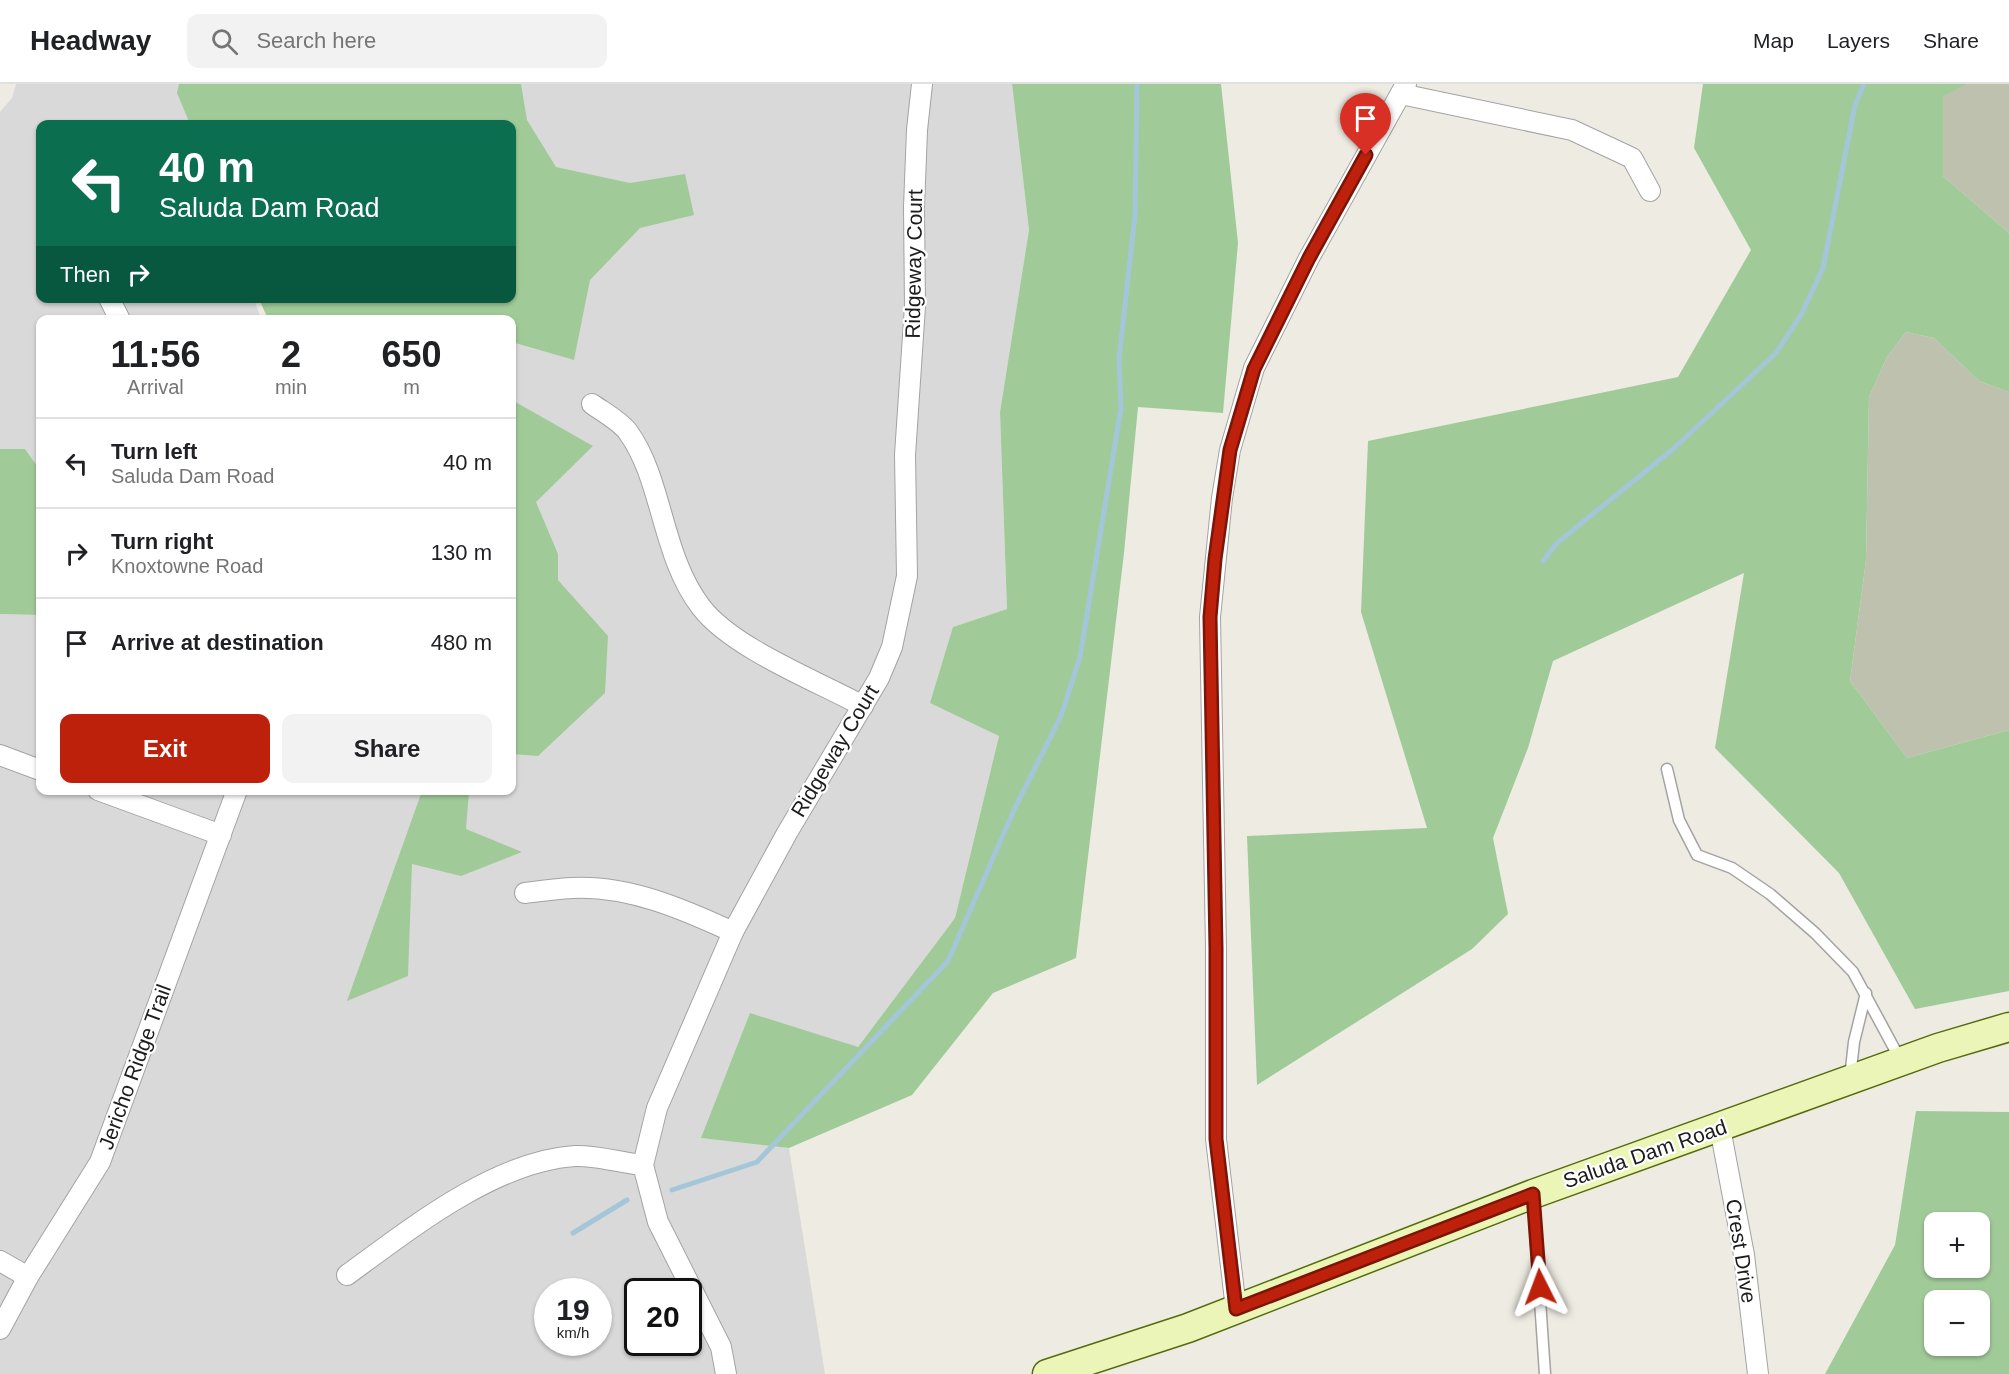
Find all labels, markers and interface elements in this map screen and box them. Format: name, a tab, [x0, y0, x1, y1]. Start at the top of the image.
search box	[187, 14, 607, 68]
text: Headway	[30, 25, 151, 56]
icon: search	[208, 25, 241, 58]
text: Search here	[256, 28, 376, 53]
text: Map	[1753, 29, 1794, 52]
text: Layers	[1827, 29, 1890, 52]
text: Share	[1923, 29, 1979, 52]
pin	[1340, 93, 1391, 155]
icon: arrive	[1349, 102, 1382, 135]
icon: left	[60, 144, 138, 222]
text: 40 m	[159, 144, 255, 191]
street label: Ridgeway Court	[901, 189, 926, 339]
text: Saluda Dam Road	[159, 193, 380, 223]
icon: right	[122, 258, 155, 291]
text: Then	[60, 262, 110, 287]
text: 11:56	[110, 334, 200, 375]
text: 2	[281, 334, 301, 375]
text: 650	[382, 334, 442, 375]
text: Arrival	[127, 376, 184, 398]
text: min	[275, 376, 307, 398]
text: m	[403, 376, 420, 398]
text: Turn left	[111, 439, 197, 464]
icon: left	[60, 447, 93, 480]
text: 40 m	[443, 450, 492, 475]
text: Saluda Dam Road	[111, 465, 274, 487]
text: Turn right	[111, 529, 213, 554]
icon: right	[60, 537, 93, 570]
text: 130 m	[431, 540, 492, 565]
text: Knoxtowne Road	[111, 555, 263, 577]
icon: arrive	[60, 627, 93, 660]
text: Arrive at destination	[111, 630, 324, 655]
text: 480 m	[431, 630, 492, 655]
street label: Ridgeway Court	[786, 681, 883, 821]
button: Exit	[60, 714, 270, 783]
button: Share	[282, 714, 492, 783]
street label: Jericho Ridge Trail	[94, 981, 175, 1152]
street label: Saluda Dam Road	[1560, 1115, 1730, 1192]
street label: Crest Drive	[1722, 1197, 1761, 1305]
map controls	[1924, 1212, 1990, 1356]
button: +	[1924, 1212, 1990, 1278]
position arrow	[1508, 1255, 1572, 1319]
speed limit sign: 20	[624, 1278, 702, 1356]
button: −	[1924, 1290, 1990, 1356]
text: 19	[556, 1293, 590, 1326]
text: km/h	[557, 1324, 589, 1341]

